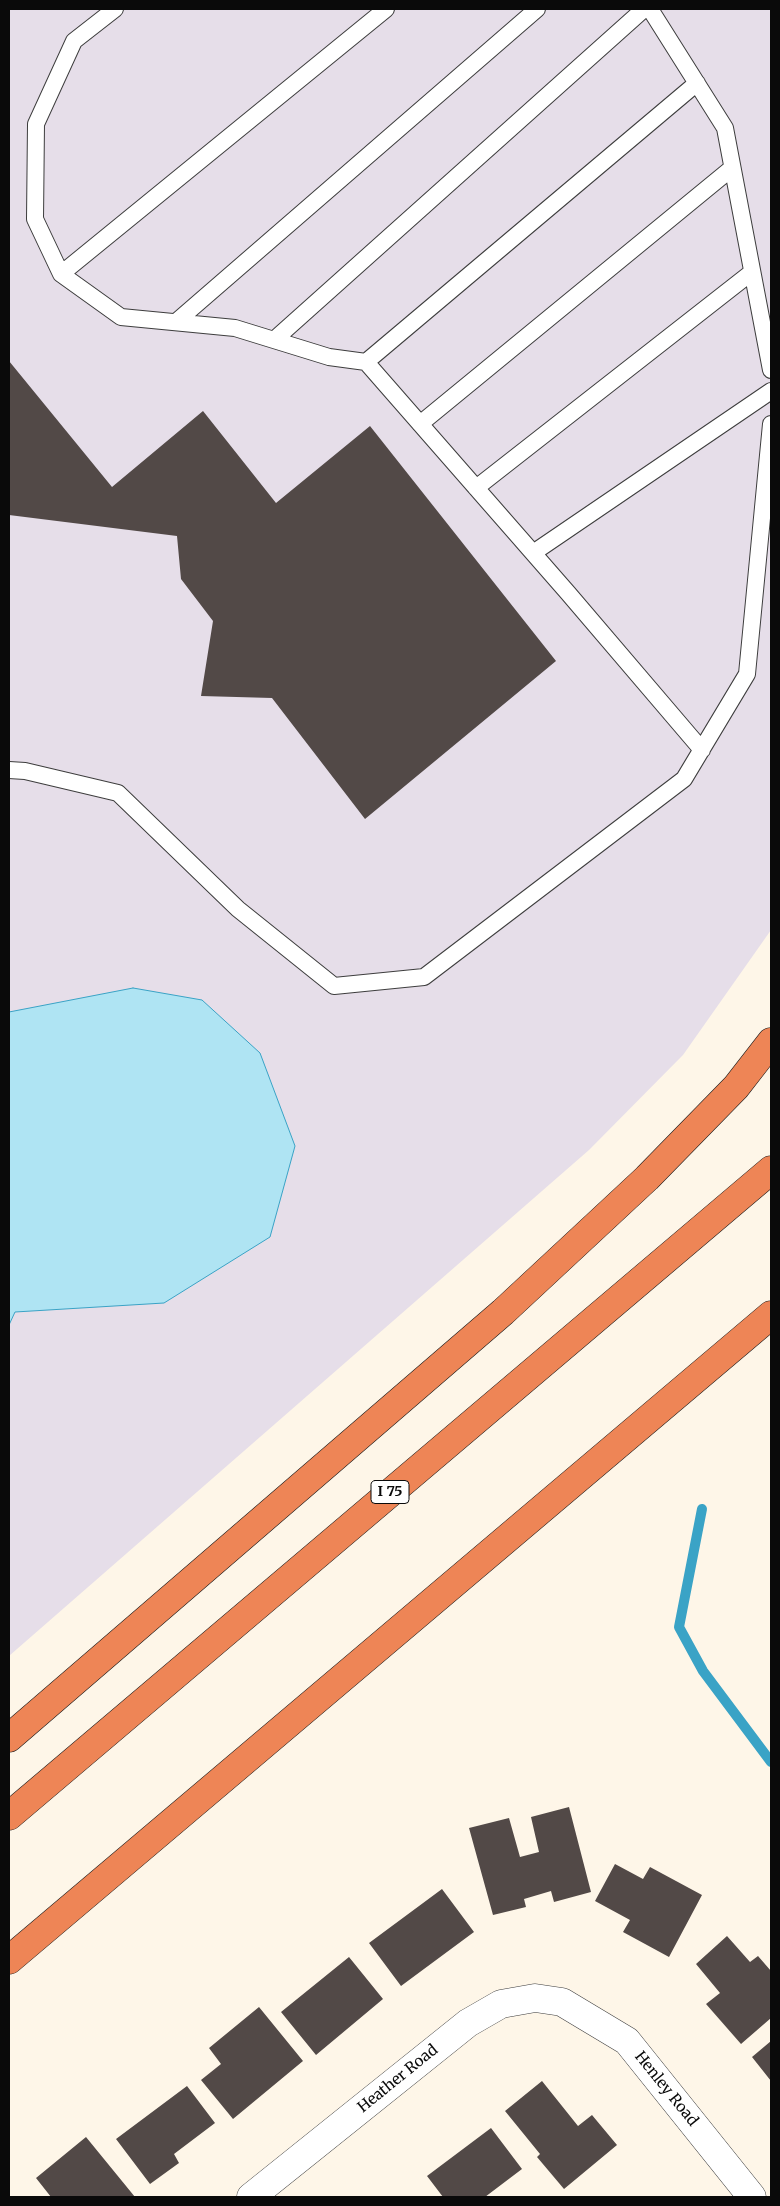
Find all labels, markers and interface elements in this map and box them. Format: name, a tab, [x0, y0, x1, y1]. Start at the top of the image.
road number: I 75	[371, 1480, 409, 1504]
street label: Heather Road	[354, 2041, 442, 2117]
street label: Henley Road	[630, 2048, 702, 2130]

